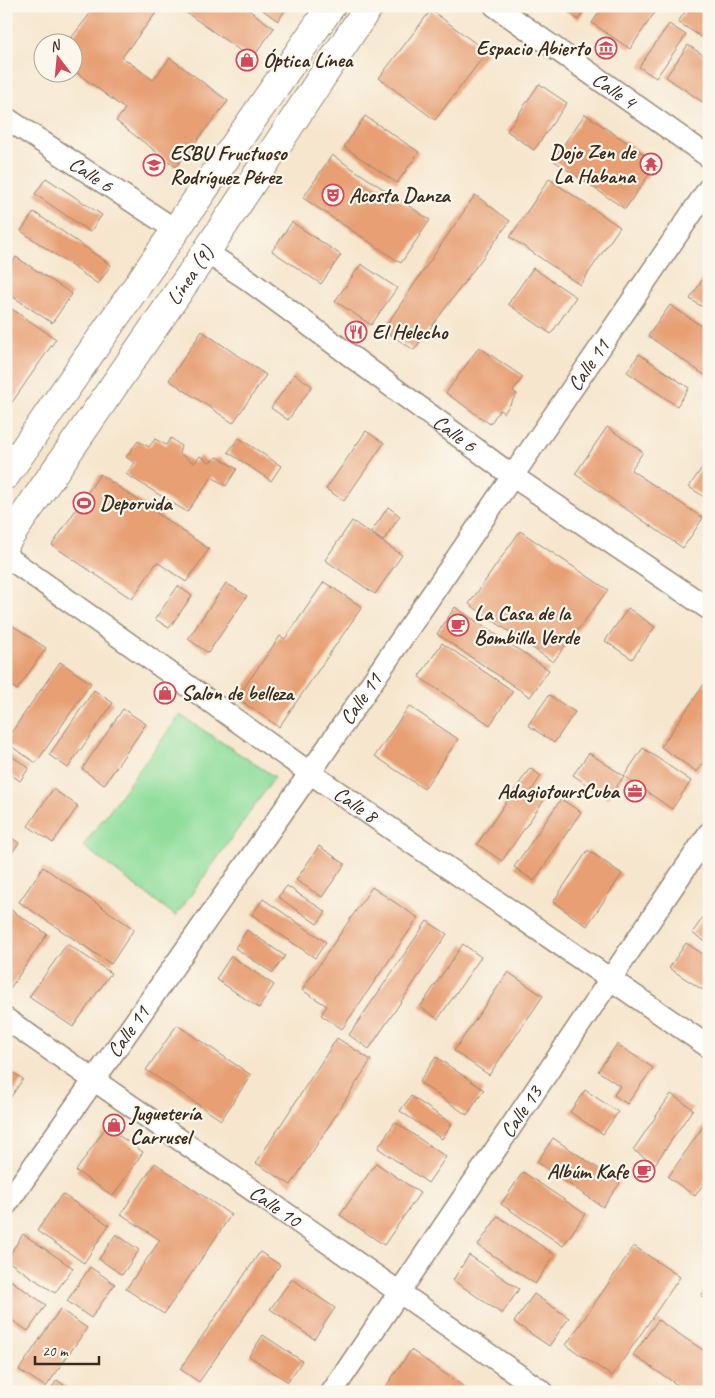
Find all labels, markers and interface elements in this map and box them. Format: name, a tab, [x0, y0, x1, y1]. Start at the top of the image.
north arrow	[32, 32, 82, 82]
place label: Espacio Abierto	[476, 35, 591, 61]
text: N	[48, 36, 63, 55]
museum icon: Espacio Abierto	[594, 36, 618, 60]
place label: Óptica Línea	[263, 47, 354, 73]
shop icon: Óptica Línea	[235, 48, 259, 72]
street label: Calle 4	[587, 66, 643, 116]
place label: Dojo Zen de La Habana	[550, 139, 637, 189]
place label: ESBU Fructuoso Rodríguez Pérez	[170, 140, 288, 190]
street label: Calle 6	[64, 150, 119, 199]
temple icon: Dojo Zen de La Habana	[639, 152, 663, 176]
school or university icon: ESBU Fructuoso Rodríguez Pérez	[142, 153, 166, 177]
place label: Acosta Danza	[349, 182, 451, 208]
theatre icon: Acosta Danza	[321, 183, 345, 207]
street label: Línea (9)	[161, 240, 220, 310]
place label: El Helecho	[372, 319, 449, 345]
restaurant icon: El Helecho	[344, 320, 368, 344]
street label: Calle 11	[561, 333, 616, 396]
street label: Calle 6	[428, 409, 482, 458]
place label: Deporvida	[100, 490, 173, 516]
sports icon: Deporvida	[72, 491, 96, 515]
place label: La Casa de la Bombilla Verde	[474, 600, 581, 650]
cafe icon: La Casa de la Bombilla Verde	[446, 613, 470, 637]
street label: Calle 11	[334, 667, 388, 730]
place label: Salon de belleza	[181, 680, 296, 706]
shop icon: Salon de belleza	[153, 681, 177, 705]
place label: AdagiotoursCuba	[497, 778, 621, 804]
office icon: AdagiotoursCuba	[623, 779, 647, 803]
street label: Calle 8	[329, 780, 385, 830]
street label: Calle 11	[101, 1000, 156, 1062]
street label: Calle 13	[494, 1080, 549, 1143]
place label: Juguetería Carrusel	[128, 1100, 203, 1150]
shop icon: Juguetería Carrusel	[102, 1113, 126, 1137]
place label: Albúm Kafe	[547, 1158, 630, 1184]
cafe icon: Albúm Kafe	[632, 1159, 656, 1183]
street label: Calle 10	[245, 1179, 308, 1234]
scale bar	[35, 1333, 99, 1365]
text: 20 m	[42, 1342, 69, 1361]

